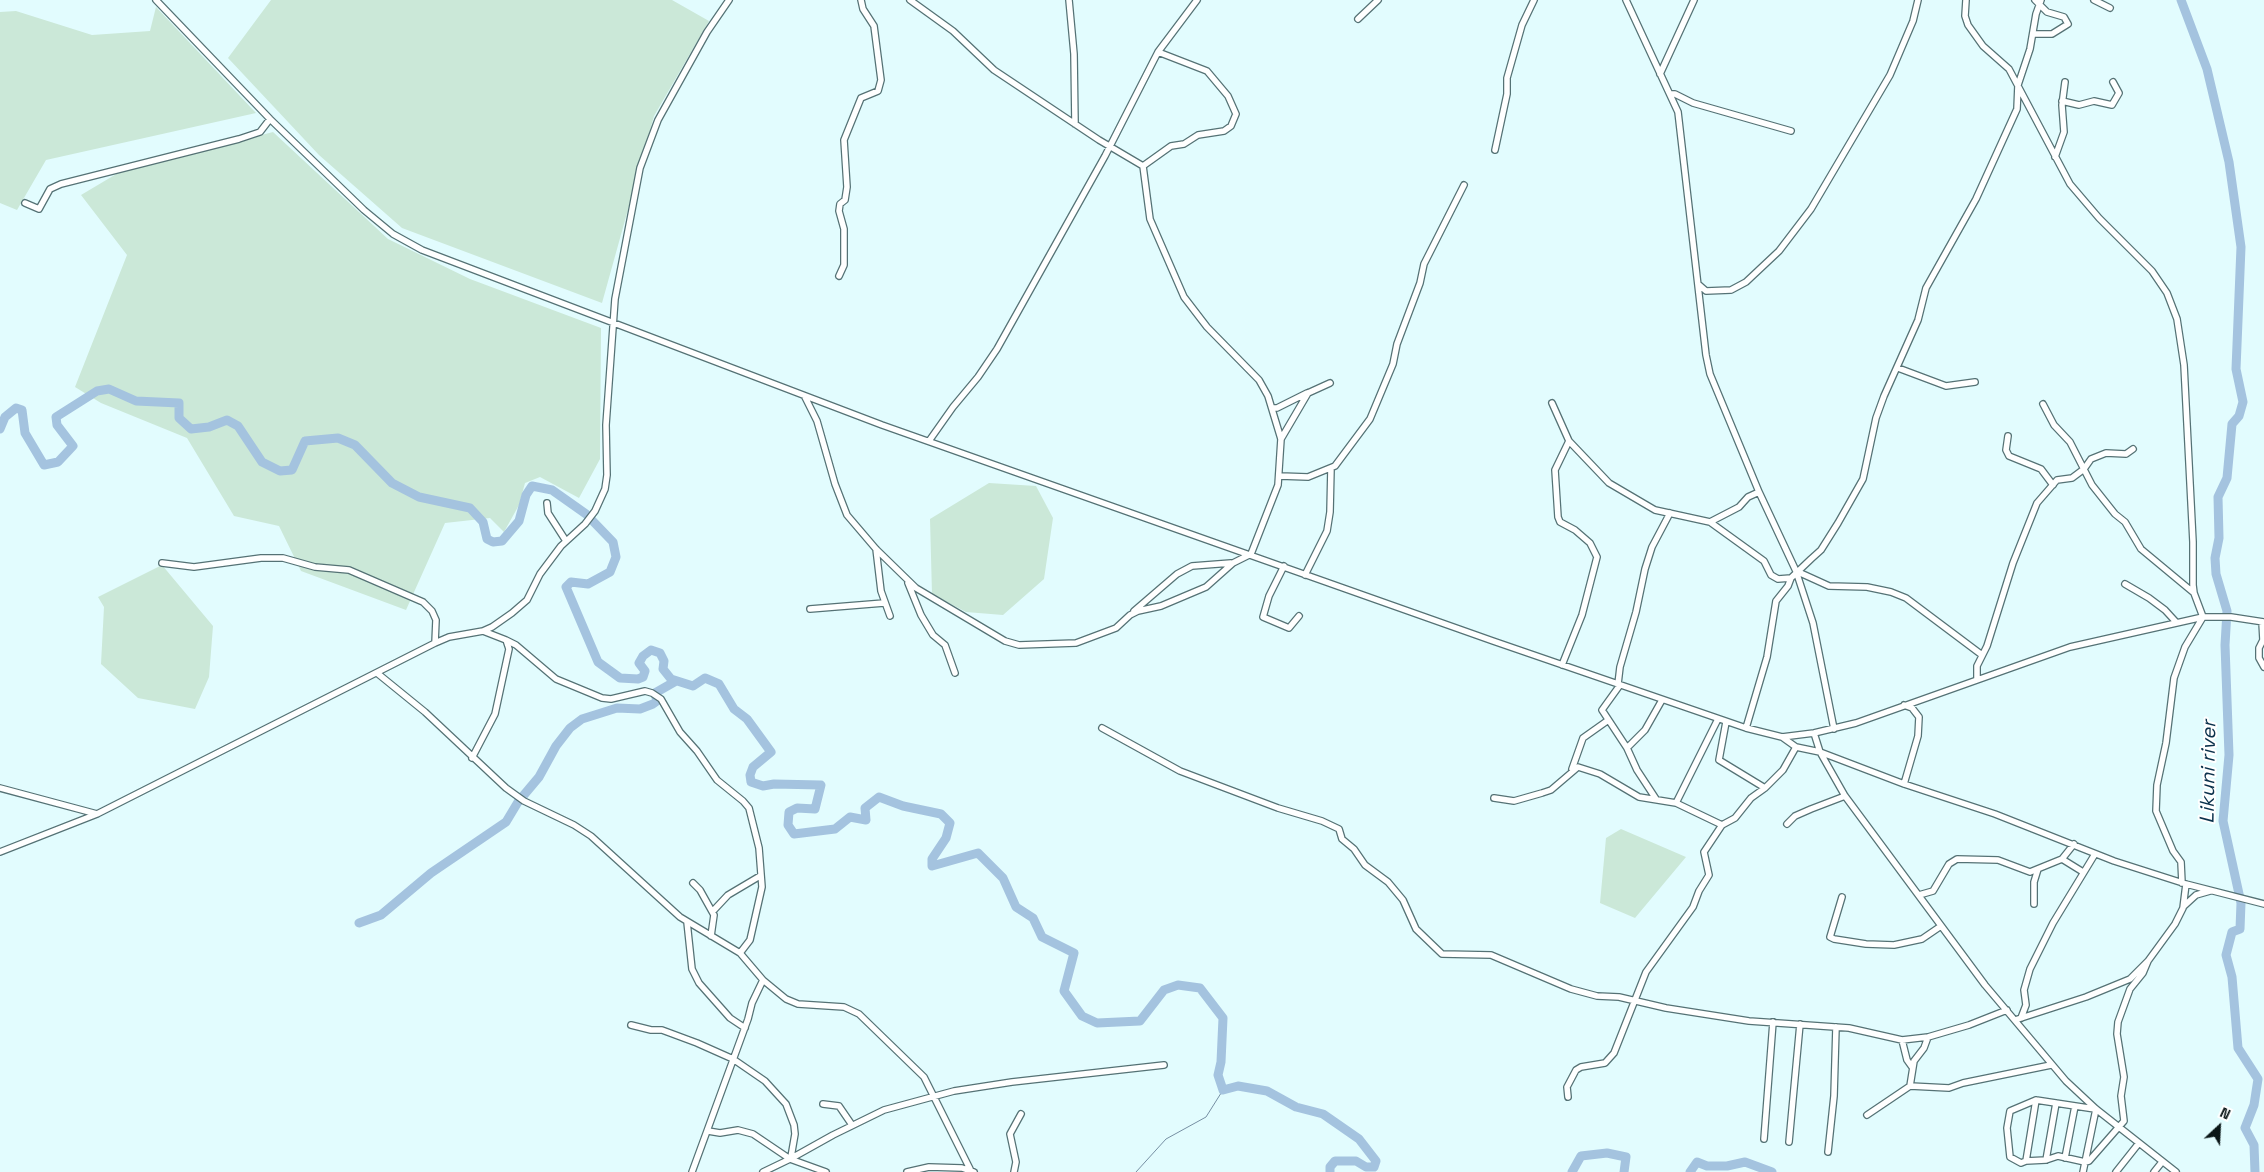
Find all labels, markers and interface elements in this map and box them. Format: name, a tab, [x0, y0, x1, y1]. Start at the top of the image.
water label: Likuni river	[2196, 720, 2222, 824]
north arrow	[2194, 1102, 2244, 1152]
text: N	[2217, 1103, 2233, 1124]

